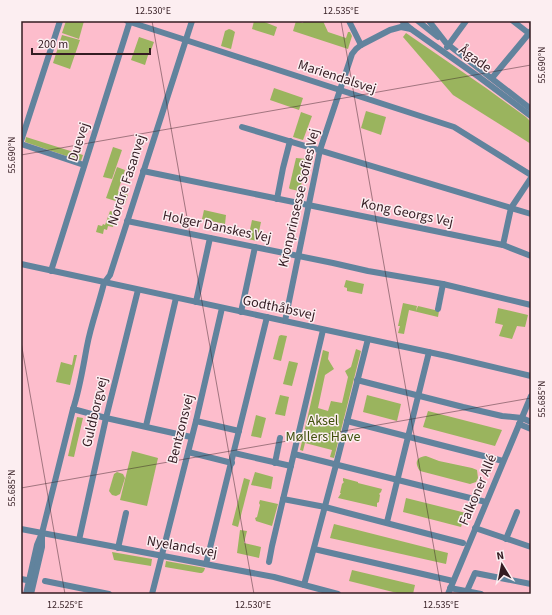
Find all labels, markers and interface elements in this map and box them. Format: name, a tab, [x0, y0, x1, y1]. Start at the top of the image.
text: 12.530°E	[135, 4, 171, 18]
text: 12.535°E	[323, 4, 359, 18]
scale bar	[32, 30, 150, 56]
text: 200 m	[38, 36, 68, 53]
street label: Ågade	[454, 40, 496, 78]
text: 55.690°N	[535, 46, 549, 84]
street label: Mariendalsvej	[295, 55, 379, 99]
street label: Duevej	[63, 120, 95, 164]
street label: Kronprinsesse Sofies Vej	[273, 127, 325, 269]
street label: Nordre Fasanvej	[103, 132, 151, 228]
text: 55.690°N	[5, 136, 19, 174]
street label: Kong Georgs Vej	[359, 193, 455, 233]
street label: Holger Danskes Vej	[161, 206, 273, 248]
street label: Godthåbsvej	[241, 291, 317, 325]
street label: Guldborgvej	[77, 375, 113, 449]
text: 55.685°N	[535, 380, 549, 418]
street label: Bentzonsvej	[163, 392, 199, 466]
park label: Aksel Møllers Have	[286, 411, 361, 447]
street label: Falkoner Allé	[454, 451, 502, 529]
text: 55.685°N	[5, 469, 19, 507]
street label: Nyelandsvej	[145, 531, 219, 563]
north arrow	[482, 545, 522, 585]
text: N	[495, 548, 505, 564]
text: 12.525°E	[47, 598, 83, 612]
text: 12.530°E	[235, 598, 271, 612]
text: 12.535°E	[423, 598, 459, 612]

